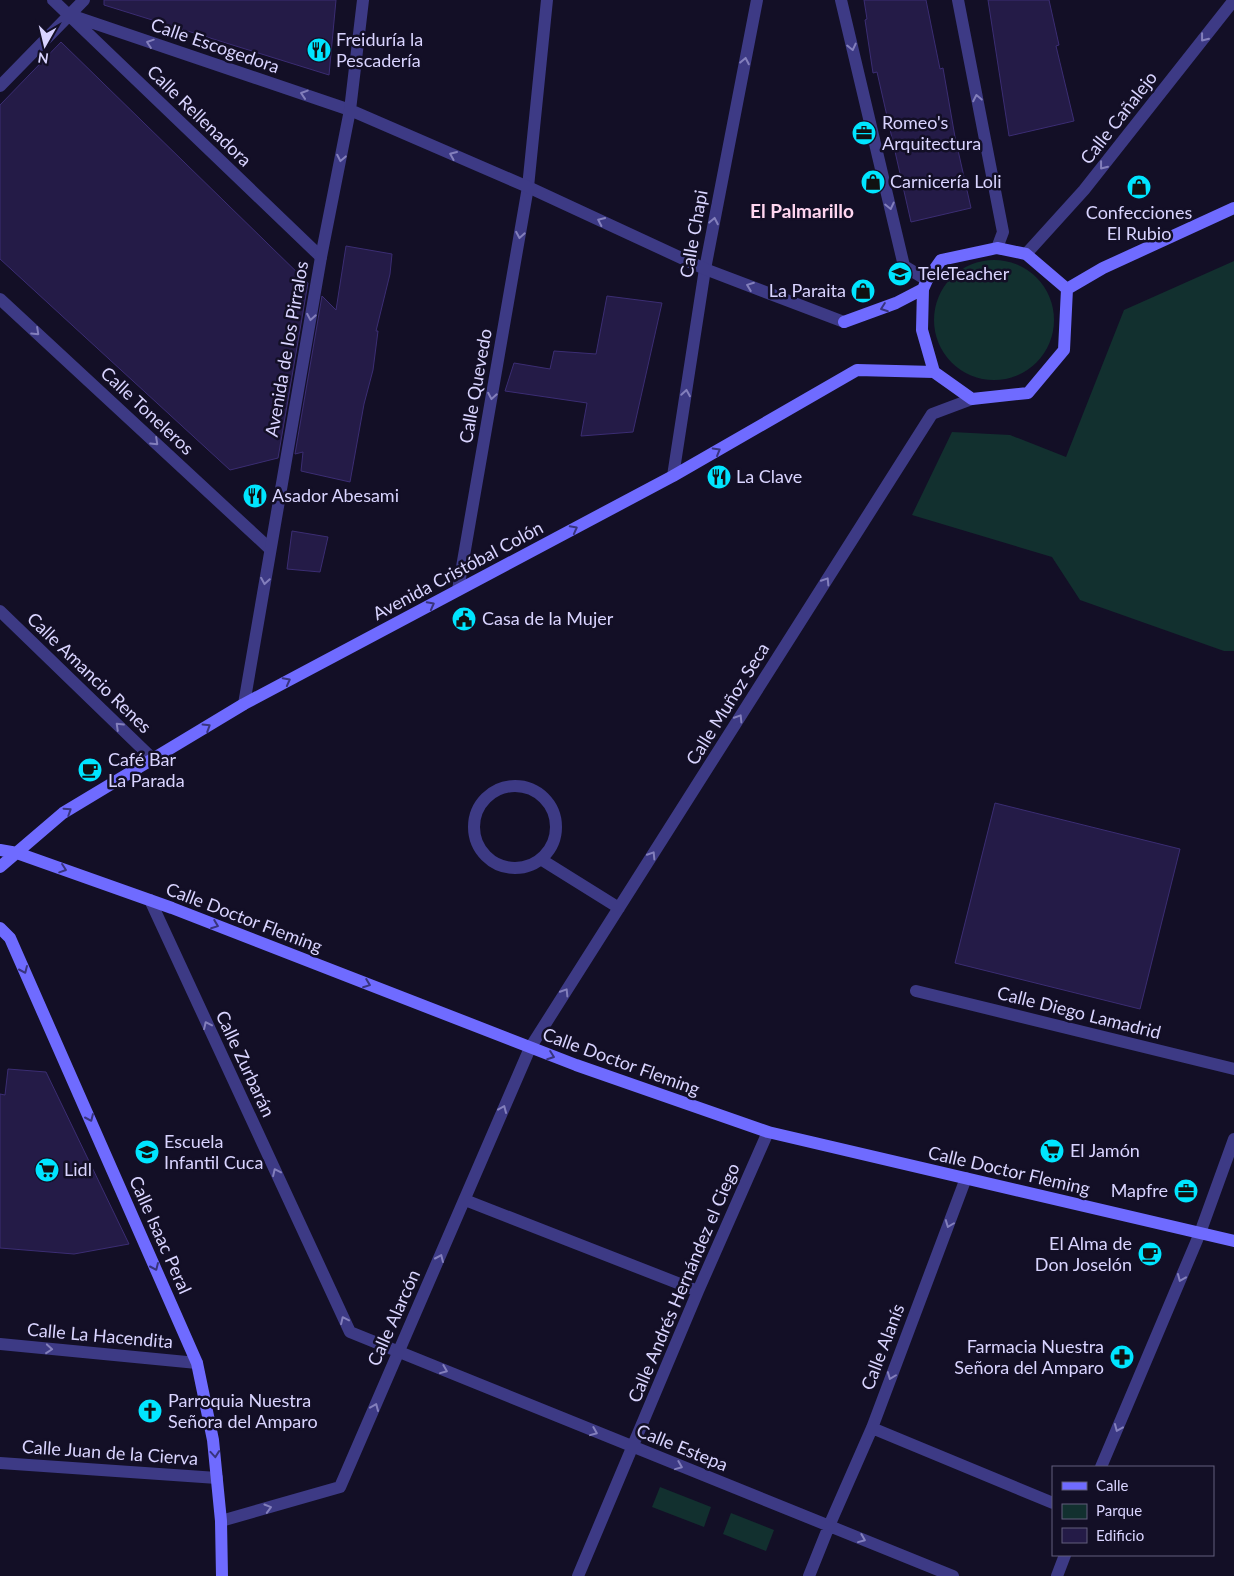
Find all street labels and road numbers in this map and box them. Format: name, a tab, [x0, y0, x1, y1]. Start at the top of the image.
street label: Calle Escogedora	[148, 13, 283, 77]
street label: Calle Rellenadora	[143, 60, 256, 171]
street label: Calle Cañalejo	[1075, 67, 1161, 168]
street label: Calle Chapi	[674, 188, 712, 280]
street label: Avenida de los Pirralos	[260, 259, 312, 439]
street label: Calle Quevedo	[454, 327, 496, 445]
street label: Calle Toneleros	[97, 362, 199, 459]
street label: Avenida Cristóbal Colón	[369, 516, 546, 624]
street label: Calle Amancio Renes	[23, 607, 157, 737]
street label: Calle Muñoz Seca	[681, 638, 774, 769]
street label: Calle Doctor Fleming	[163, 877, 326, 957]
street label: Calle Diego Lamadrid	[995, 981, 1163, 1043]
street label: Calle Zurbarán	[212, 1007, 280, 1120]
street label: Calle Doctor Fleming	[540, 1022, 703, 1100]
street label: Calle Doctor Fleming	[926, 1141, 1092, 1199]
street label: Calle Andrés Hernández el Ciego	[623, 1160, 744, 1406]
street label: Calle Isaac Peral	[125, 1172, 197, 1297]
street label: Calle Alarcón	[362, 1266, 424, 1369]
street label: Calle Alanís	[856, 1300, 909, 1393]
street label: Calle La Hacendita	[26, 1318, 174, 1352]
street label: Calle Estepa	[633, 1419, 731, 1475]
street label: Calle Juan de la Cierva	[21, 1435, 199, 1469]

